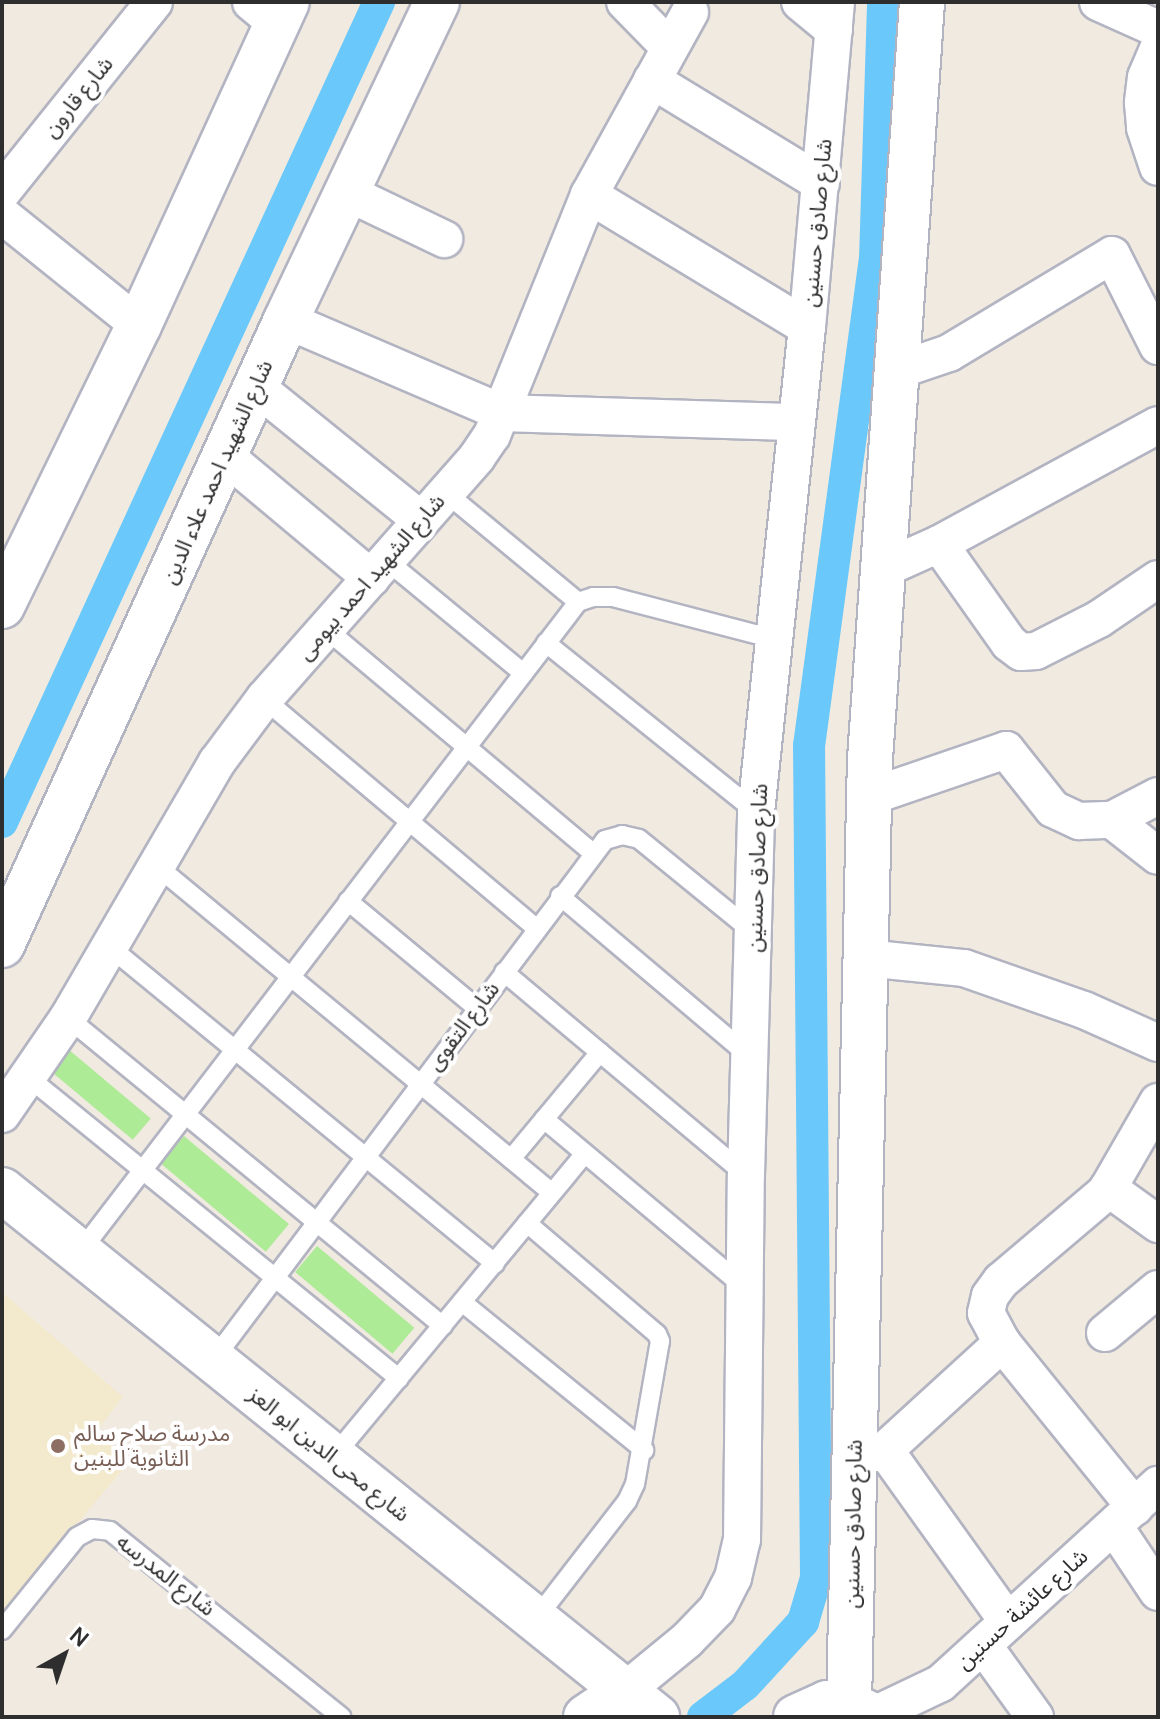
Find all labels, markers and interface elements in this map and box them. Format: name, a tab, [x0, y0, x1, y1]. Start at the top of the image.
street label: شارع قارون	[37, 51, 119, 143]
street label: شارع صادق حسنين	[796, 138, 838, 308]
street label: شارع الشهيد احمد علاء الدين	[156, 356, 278, 588]
street label: شارع الشهيد احمد بيومى	[292, 488, 450, 666]
street label: شارع صادق حسنين	[741, 783, 773, 953]
street label: شارع التقوى	[421, 976, 505, 1076]
street label: شارع محى الدين ابو العز	[243, 1381, 415, 1527]
place label: مدرسة صلاح سالم الثانوية للبنين	[74, 1420, 230, 1472]
marker: مدرسة صلاح سالم الثانوية للبنين	[49, 1437, 67, 1455]
street label: شارع صادق حسنين	[838, 1439, 868, 1609]
street label: شارع المدرسه	[111, 1528, 221, 1622]
street label: شارع عائشة حسنين	[951, 1543, 1093, 1675]
north arrow	[24, 1615, 104, 1695]
text: N	[64, 1620, 95, 1653]

